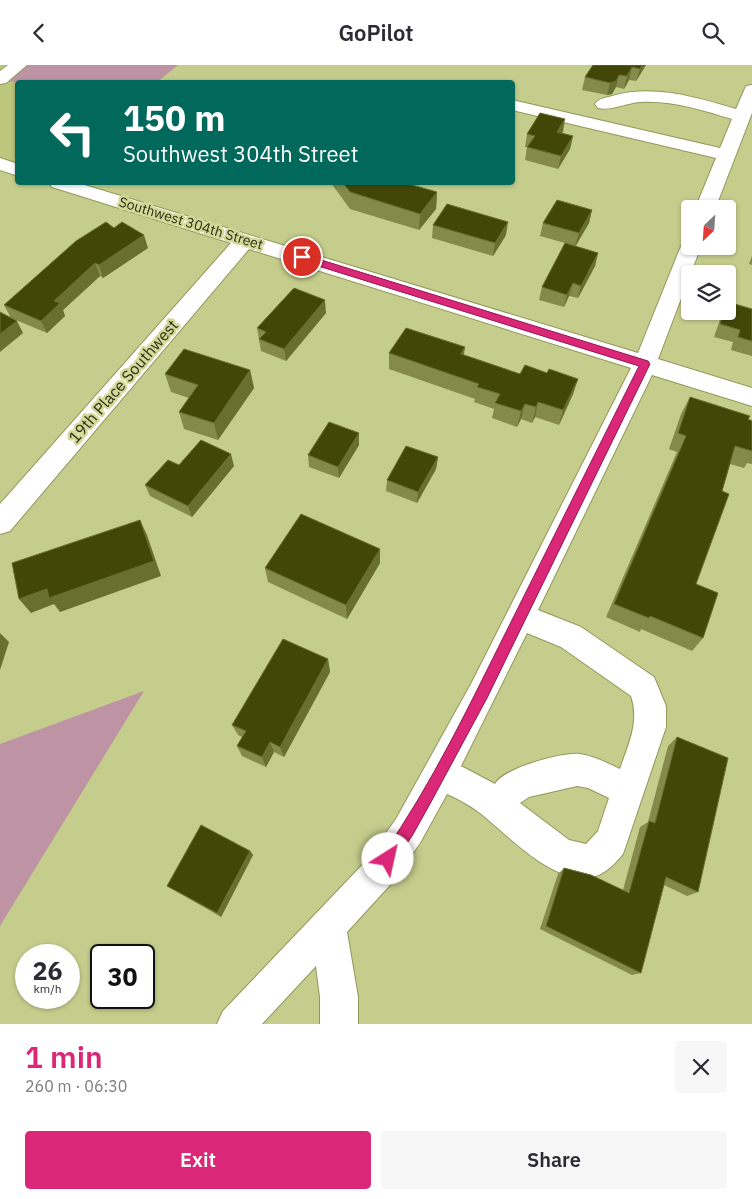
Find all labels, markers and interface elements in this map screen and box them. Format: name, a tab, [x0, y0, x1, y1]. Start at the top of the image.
text: GoPilot	[338, 18, 414, 47]
icon: back	[25, 19, 53, 47]
icon: search	[699, 19, 727, 47]
text: 150 m	[123, 95, 226, 141]
icon: left	[40, 100, 105, 165]
text: Southwest 304th Street	[123, 139, 358, 168]
street label: Southwest 304th Street	[117, 192, 265, 254]
north arrow	[681, 200, 736, 255]
map controls	[681, 200, 736, 320]
pin	[281, 236, 323, 278]
icon: arrive	[288, 243, 316, 271]
button: layers	[681, 265, 736, 320]
street label: 19th Place Southwest	[64, 315, 182, 447]
position arrow	[361, 832, 413, 884]
speed limit sign: 30	[90, 944, 155, 1009]
text: 26	[32, 954, 63, 987]
text: km/h	[33, 981, 62, 996]
text: 1 min	[25, 1037, 103, 1076]
button: close	[675, 1041, 727, 1093]
text: 260 m · 06:30	[25, 1076, 127, 1096]
button: Exit	[25, 1131, 371, 1189]
button: Share	[381, 1131, 727, 1189]

